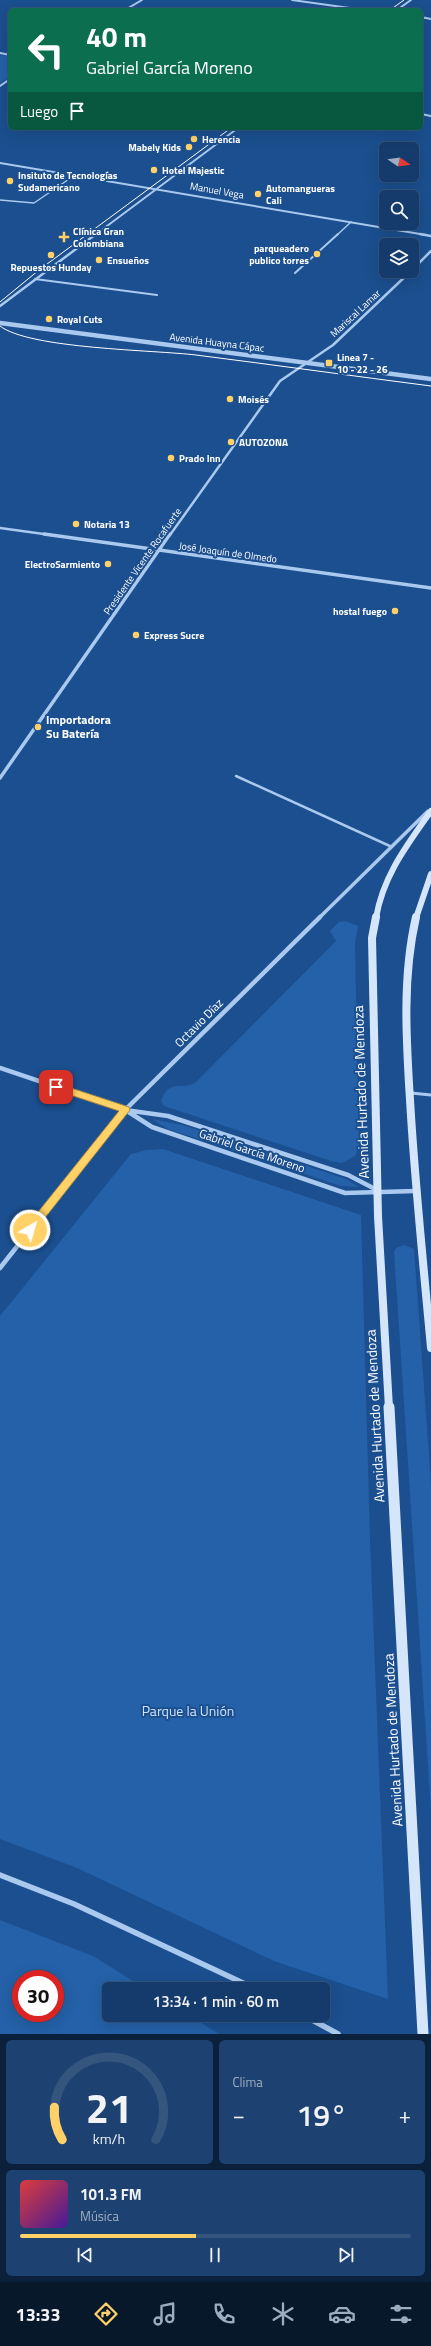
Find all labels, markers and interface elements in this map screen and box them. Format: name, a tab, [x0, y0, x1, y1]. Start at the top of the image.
text: 40 m	[86, 15, 147, 58]
icon: left	[20, 24, 72, 76]
text: Gabriel García Moreno	[86, 54, 253, 81]
text: Luego	[20, 100, 58, 123]
icon: arrive	[66, 100, 88, 122]
place label: Herencia	[202, 132, 240, 147]
marker: Herencia	[189, 134, 199, 144]
place label: Mabely Kids	[128, 140, 181, 155]
marker: Mabely Kids	[184, 142, 194, 152]
north arrow	[379, 142, 419, 182]
map controls	[379, 142, 419, 278]
place label: Hotel Majestic	[162, 163, 225, 178]
marker: Hotel Majestic	[149, 165, 159, 175]
place label: Insituto de Tecnologías Sudamericano	[18, 168, 118, 195]
marker: Insituto de Tecnologías Sudamericano	[5, 176, 15, 186]
street label: Manuel Vega	[189, 178, 245, 203]
place label: Automangueras Cali	[266, 181, 335, 208]
marker: Automangueras Cali	[253, 189, 263, 199]
button: search	[379, 190, 419, 230]
place label: Clínica Gran Colombiana	[73, 224, 124, 251]
marker: Clínica Gran Colombiana	[58, 231, 70, 243]
button: layers	[379, 238, 419, 278]
place label: parqueadero publico torres	[249, 241, 309, 268]
marker: parqueadero publico torres	[312, 249, 322, 259]
marker: Repuestos Hunday	[46, 250, 56, 260]
place label: Ensueños	[107, 253, 149, 268]
marker: Ensueños	[94, 255, 104, 265]
place label: Repuestos Hunday	[10, 260, 92, 275]
street label: Mariscal Lamar	[327, 286, 384, 341]
place label: Royal Cuts	[57, 312, 103, 327]
marker: Royal Cuts	[44, 314, 54, 324]
street label: Avenida Huayna Cápac	[169, 329, 265, 356]
place label: Linea 7 - 10 - 22 - 26	[337, 350, 388, 377]
marker: Linea 7 - 10 - 22 - 26	[324, 358, 334, 368]
place label: Moisés	[238, 392, 269, 407]
marker: Moisés	[225, 394, 235, 404]
place label: AUTOZONA	[239, 435, 288, 450]
marker: AUTOZONA	[226, 437, 236, 447]
place label: Prado Inn	[179, 451, 221, 466]
marker: Prado Inn	[166, 453, 176, 463]
street label: Presidente Vicente Rocafuerte	[100, 505, 185, 618]
place label: Notaria 13	[84, 517, 130, 532]
marker: Notaria 13	[71, 519, 81, 529]
street label: José Joaquín de Olmedo	[178, 538, 278, 567]
place label: ElectroSarmiento	[25, 557, 100, 572]
marker: ElectroSarmiento	[103, 559, 113, 569]
place label: hostal fuego	[333, 604, 387, 619]
marker: hostal fuego	[390, 606, 400, 616]
place label: Express Sucre	[144, 628, 204, 643]
marker: Express Sucre	[131, 630, 141, 640]
place label: Importadora Su Batería	[46, 710, 111, 743]
marker: Importadora Su Batería	[33, 722, 43, 732]
street label: Octavio Díaz	[170, 994, 227, 1051]
street label: Avenida Hurtado de Mendoza	[347, 1005, 374, 1179]
pin	[39, 1070, 73, 1104]
icon: arrive	[45, 1076, 67, 1098]
street label: Gabriel García Moreno	[197, 1123, 308, 1178]
position arrow	[9, 1209, 51, 1251]
street label: Avenida Hurtado de Mendoza	[359, 1329, 390, 1503]
street label: Avenida Hurtado de Mendoza	[377, 1653, 408, 1827]
park label: Parque la Unión	[142, 1700, 234, 1721]
speed limit sign: 30	[12, 1970, 64, 2022]
text: 13:34 · 1 min · 60 m	[153, 1990, 279, 2013]
text: Clima	[233, 2072, 263, 2092]
text: 21	[86, 2076, 133, 2139]
text: 19°	[297, 2092, 347, 2138]
text: −	[233, 2098, 245, 2132]
text: +	[399, 2098, 411, 2132]
text: km/h	[93, 2128, 125, 2150]
text: 101.3 FM	[80, 2183, 142, 2206]
text: Música	[80, 2206, 119, 2226]
icon: previous	[74, 2244, 96, 2266]
icon: pause	[204, 2244, 226, 2266]
icon: next	[335, 2244, 357, 2266]
icon: directions	[92, 2300, 120, 2328]
icon: music	[151, 2300, 179, 2328]
icon: phone	[210, 2300, 238, 2328]
icon: climate	[269, 2300, 297, 2328]
icon: car	[328, 2300, 356, 2328]
icon: filters	[387, 2300, 415, 2328]
text: 13:33	[16, 2301, 61, 2328]

